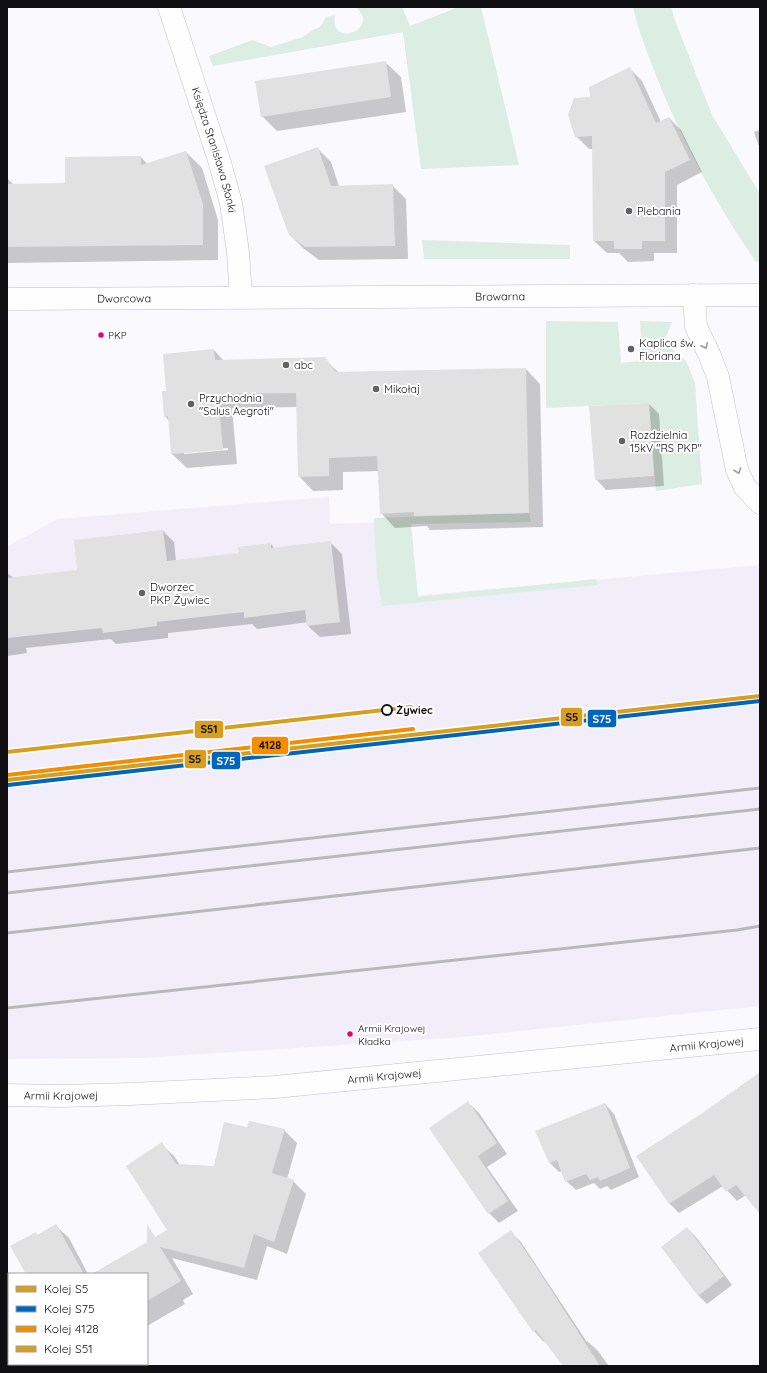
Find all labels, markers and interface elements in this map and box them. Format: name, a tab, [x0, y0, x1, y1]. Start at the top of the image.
street label: Księdza Stanisława Słonki	[189, 85, 239, 214]
place label: Plebania	[637, 204, 681, 218]
marker: Plebania	[624, 206, 634, 216]
street label: Browarna	[475, 289, 525, 304]
street label: Dworcowa	[97, 291, 151, 306]
place label: PKP	[108, 329, 127, 342]
marker: PKP	[96, 330, 106, 340]
place label: Kaplica św. Floriana	[639, 336, 695, 363]
one-way arrow	[701, 341, 708, 349]
marker: Kaplica św. Floriana	[626, 344, 636, 354]
place label: abc	[294, 358, 313, 372]
marker: abc	[281, 360, 291, 370]
place label: Mikołaj	[384, 382, 420, 396]
marker: Mikołaj	[371, 384, 381, 394]
place label: Przychodnia "Salus Aegroti"	[199, 391, 274, 418]
marker: Przychodnia "Salus Aegroti"	[186, 399, 196, 409]
place label: Rozdzielnia 15kV "RS PKP"	[630, 428, 702, 455]
marker: Rozdzielnia 15kV "RS PKP"	[617, 436, 627, 446]
one-way arrow	[734, 467, 742, 474]
place label: Dworzec PKP Żywiec	[150, 580, 210, 607]
marker: Dworzec PKP Żywiec	[137, 588, 147, 598]
place label: Żywiec	[396, 703, 433, 717]
marker: Żywiec	[381, 704, 393, 716]
line badge: S5	[560, 707, 583, 727]
line badge: S75	[587, 709, 617, 728]
text: S5	[566, 710, 578, 724]
text: S75	[593, 712, 611, 726]
line badge: S51	[194, 720, 224, 739]
text: S51	[200, 722, 218, 736]
line badge: 4128	[251, 736, 289, 755]
text: 4128	[259, 738, 281, 752]
line badge: S5	[184, 749, 207, 769]
line badge: S75	[211, 751, 241, 770]
text: S5	[189, 752, 201, 766]
text: S75	[217, 754, 235, 768]
place label: Armii Krajowej Kładka	[358, 1022, 426, 1048]
marker: Armii Krajowej Kładka	[345, 1029, 355, 1039]
street label: Armii Krajowej	[669, 1034, 744, 1055]
street label: Armii Krajowej	[347, 1066, 422, 1087]
street label: Armii Krajowej	[24, 1088, 98, 1103]
legend	[8, 1273, 148, 1365]
text: Kolej S5	[44, 1281, 88, 1296]
text: Kolej S75	[44, 1301, 94, 1316]
text: Kolej 4128	[44, 1321, 99, 1336]
text: Kolej S51	[44, 1341, 93, 1356]

